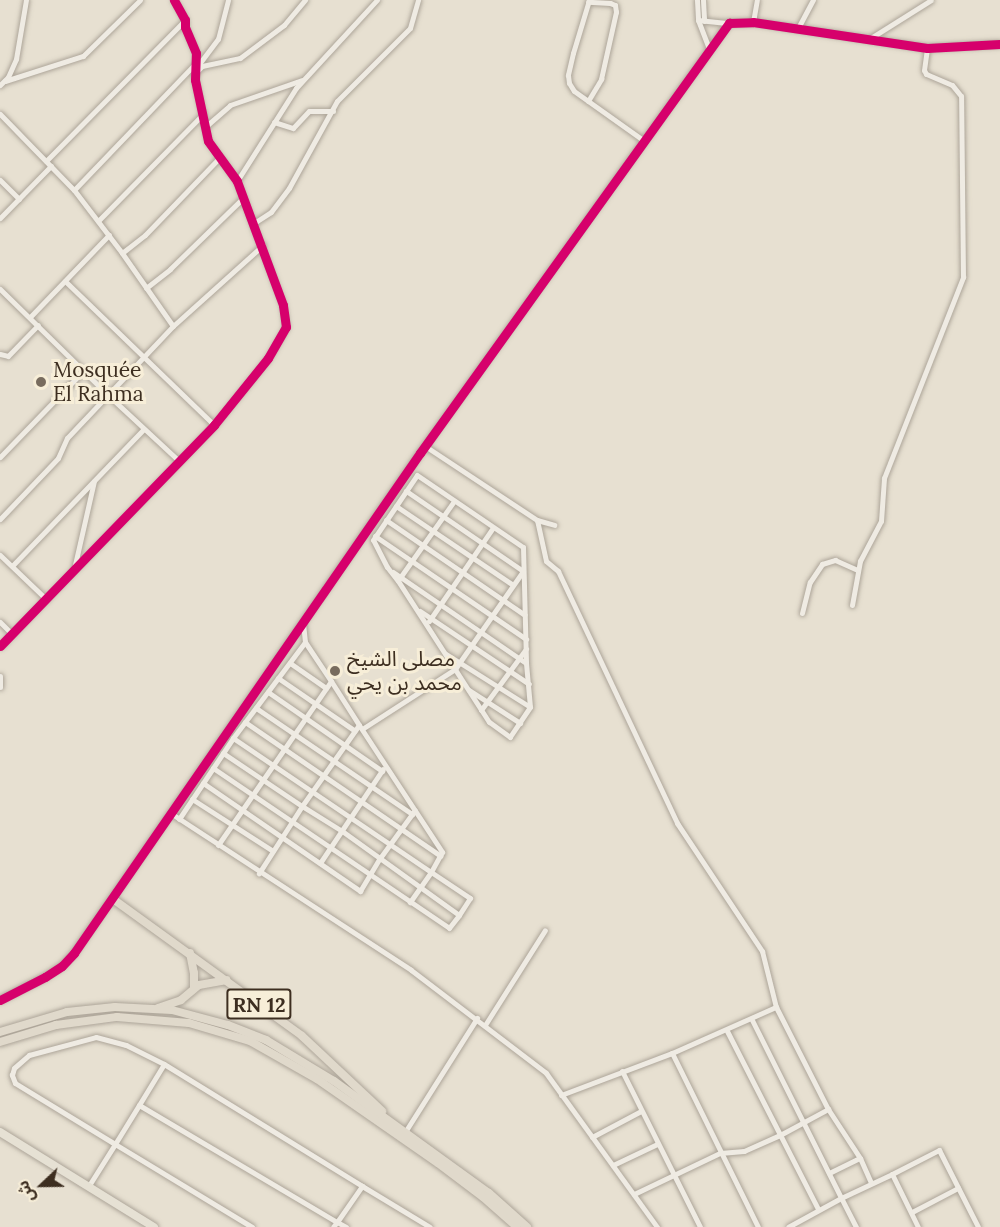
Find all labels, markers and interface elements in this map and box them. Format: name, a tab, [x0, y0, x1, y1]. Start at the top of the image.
place label: Mosquée El Rahma	[53, 357, 144, 407]
marker: Mosquée El Rahma	[34, 375, 48, 389]
place label: مصلى الشيخ محمد بن يحي	[347, 646, 462, 696]
marker: مصلى الشيخ محمد بن يحي	[328, 664, 342, 678]
road number: RN 12	[226, 987, 292, 1021]
north arrow	[12, 1155, 72, 1215]
text: ش	[12, 1178, 39, 1206]

